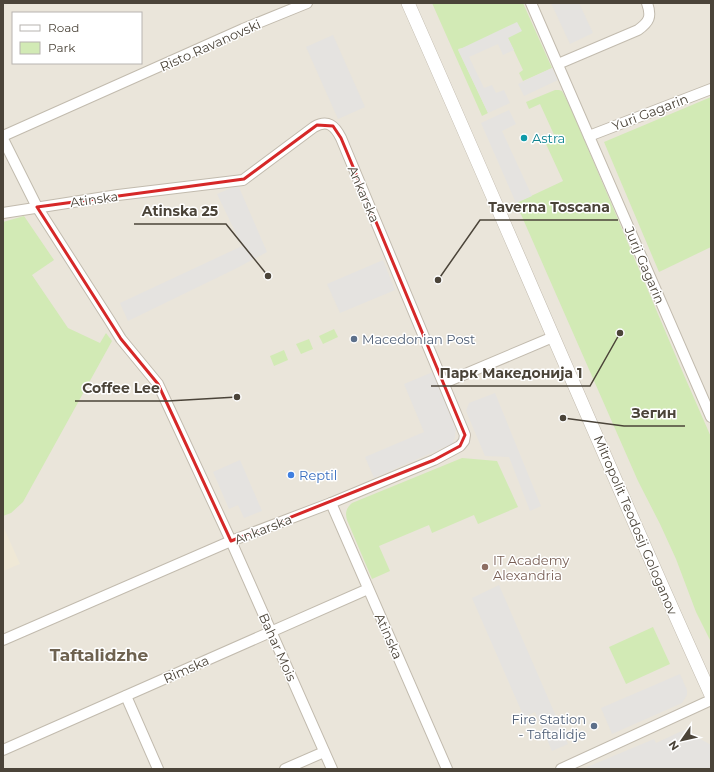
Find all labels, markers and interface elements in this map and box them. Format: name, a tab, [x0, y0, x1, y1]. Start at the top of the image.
legend	[12, 12, 142, 64]
street label: Risto Ravanovski	[157, 16, 263, 74]
text: Road	[48, 20, 79, 35]
text: Park	[48, 40, 76, 55]
street label: Yuri Gagarin	[610, 90, 690, 134]
place label: Astra	[532, 130, 565, 146]
marker: Astra	[519, 133, 529, 143]
street label: Ankarska	[345, 163, 383, 225]
street label: Atinska	[69, 188, 119, 210]
callout: Taverna Toscana	[480, 194, 618, 220]
callout: Atinska 25	[134, 198, 226, 224]
text: Taverna Toscana	[488, 198, 610, 216]
text: Atinska 25	[141, 202, 218, 220]
street label: Jurij Gagarin	[621, 223, 668, 306]
place label: Macedonian Post	[362, 331, 475, 347]
marker: Macedonian Post	[349, 334, 359, 344]
callout: Парк Македонија 1	[431, 360, 590, 386]
text: Парк Македонија 1	[440, 364, 582, 382]
callout: Coffee Lee	[75, 375, 168, 401]
text: Coffee Lee	[82, 379, 160, 397]
callout: Зегин	[624, 400, 685, 426]
text: Зегин	[631, 404, 676, 422]
street label: Mitropolit Teodosij Gologanov	[591, 433, 682, 618]
place label: Reptil	[299, 467, 337, 483]
marker: Reptil	[286, 470, 296, 480]
street label: Ankarska	[232, 511, 294, 547]
place label: IT Academy Alexandria	[493, 552, 570, 583]
marker: IT Academy Alexandria	[480, 562, 490, 572]
street label: Bahar Mois	[256, 610, 300, 684]
street label: Atinska	[372, 611, 406, 661]
district label: Taftalidzhe	[50, 645, 149, 665]
street label: Rimska	[161, 652, 211, 686]
place label: Fire Station - Taftalidje	[512, 711, 586, 742]
north arrow	[662, 720, 702, 760]
marker: Fire Station - Taftalidje	[589, 721, 599, 731]
text: N	[665, 738, 682, 753]

